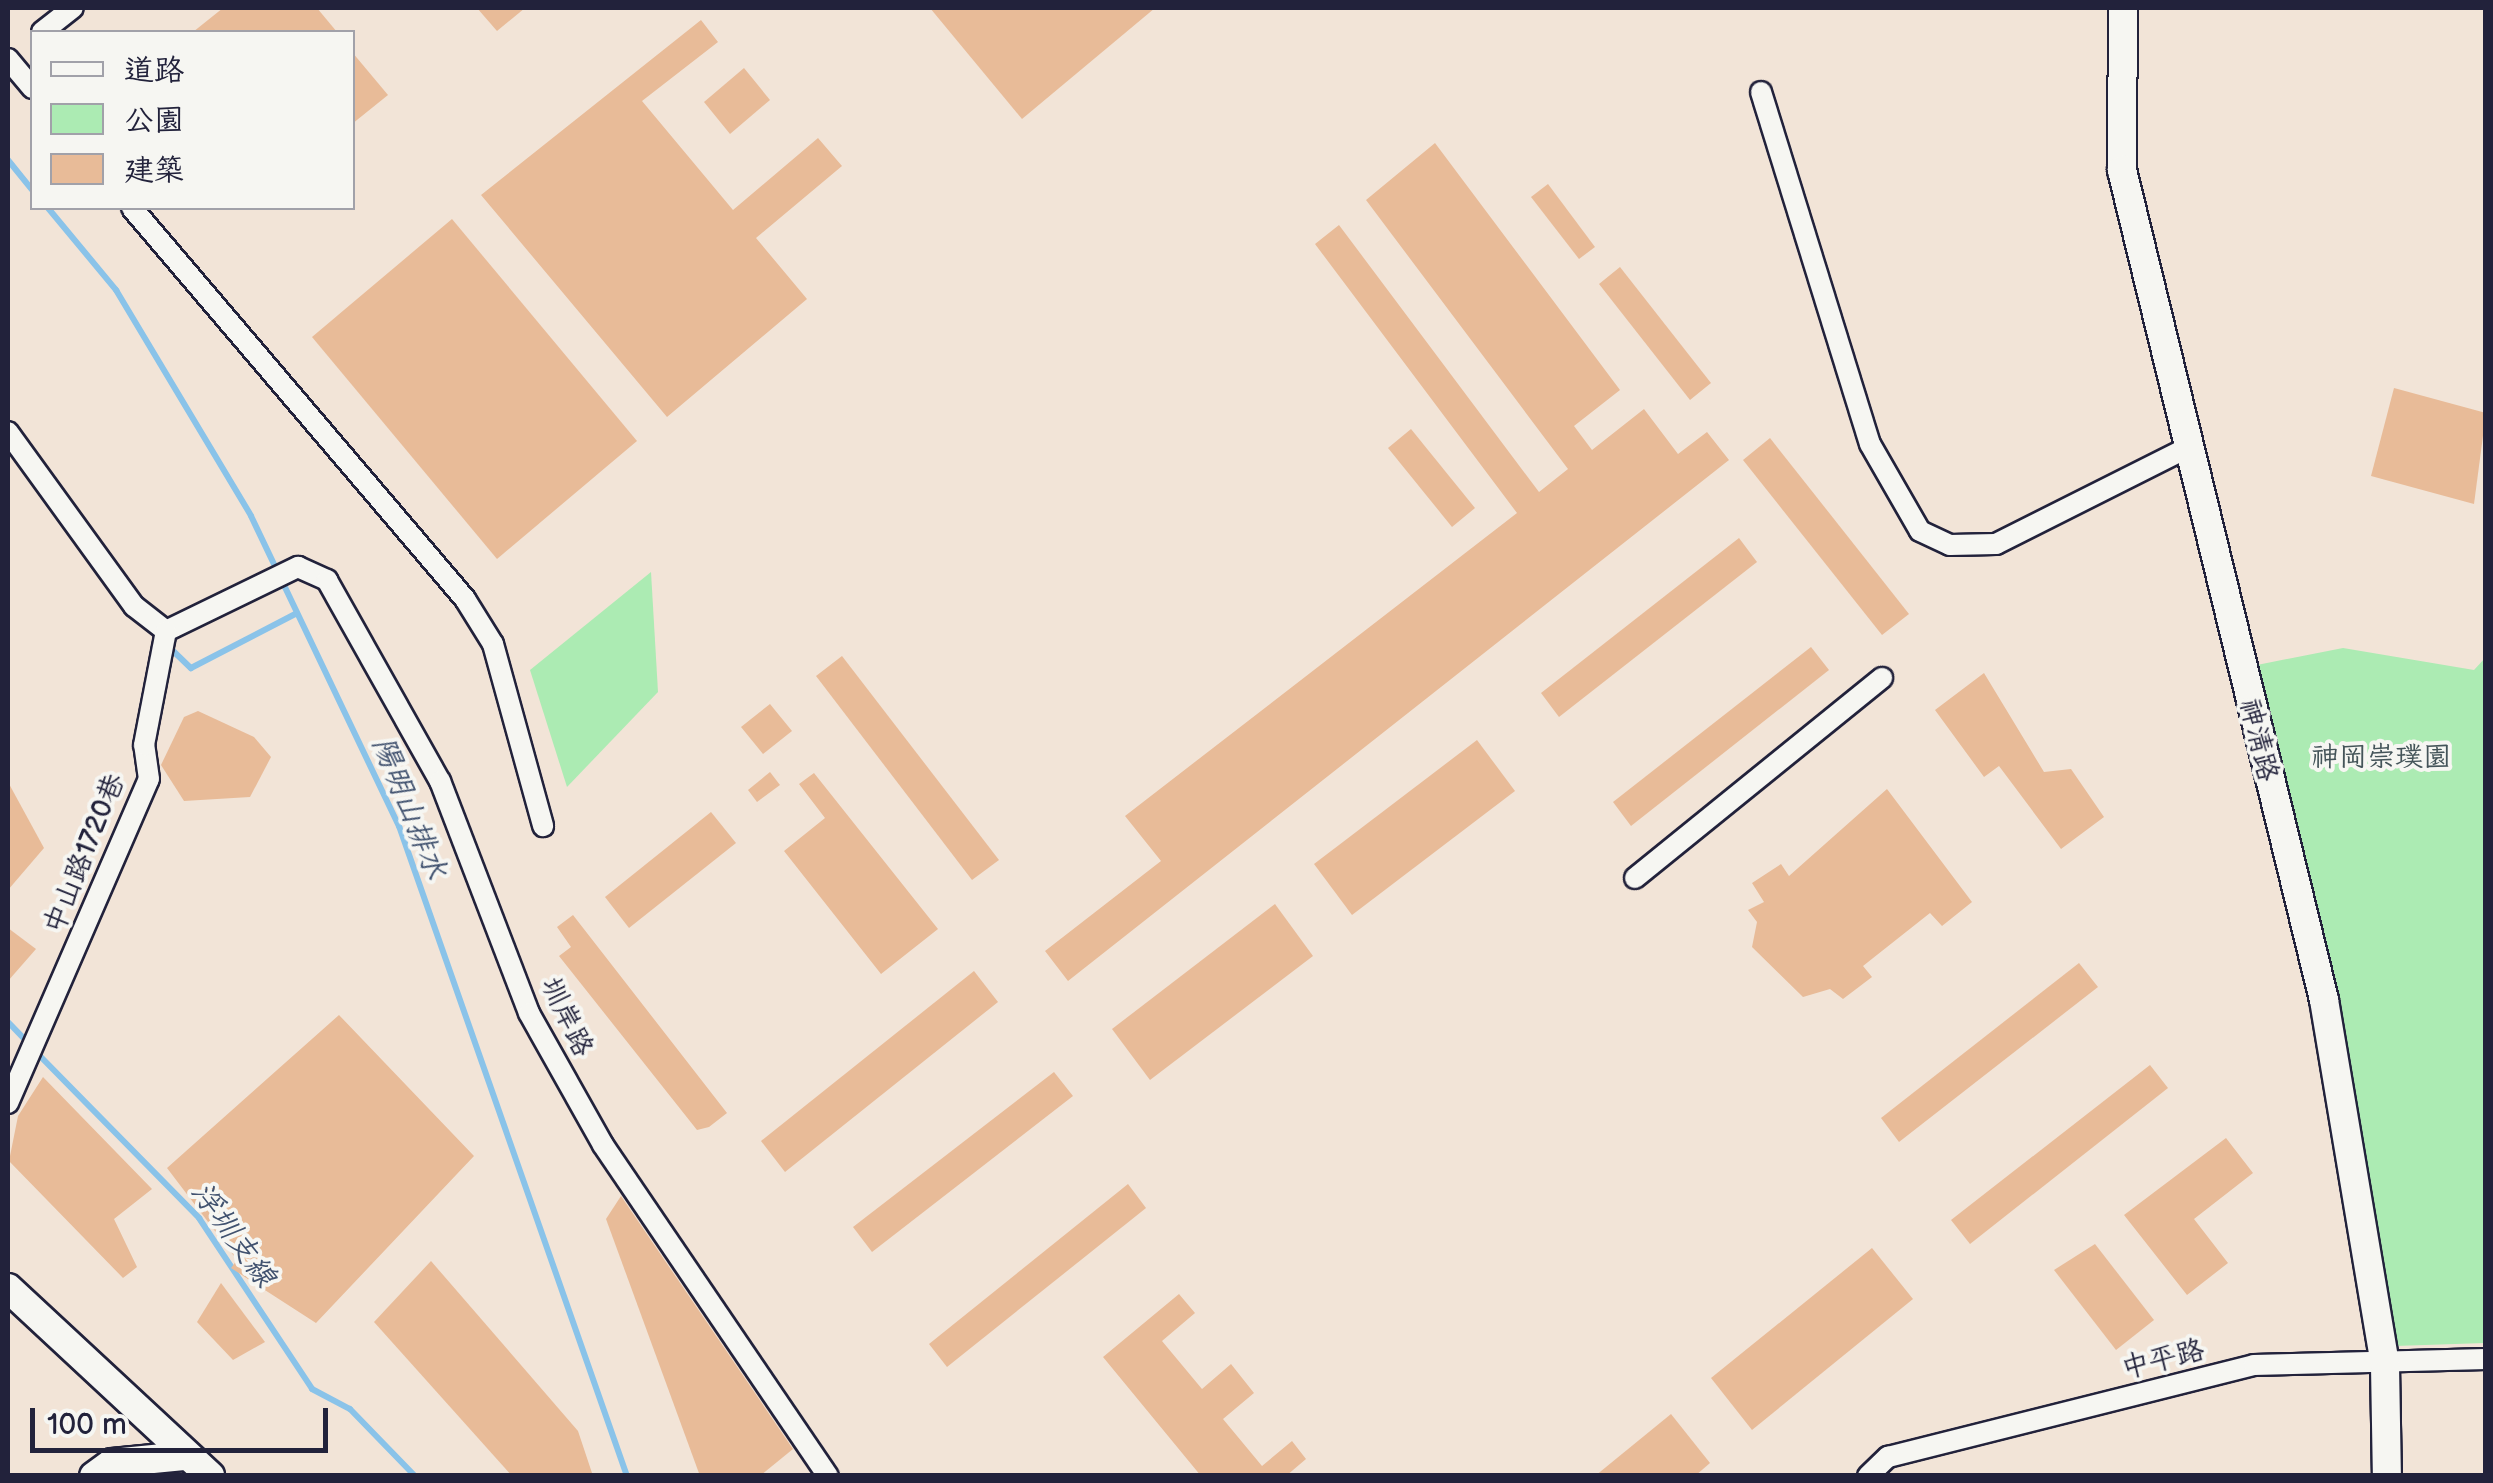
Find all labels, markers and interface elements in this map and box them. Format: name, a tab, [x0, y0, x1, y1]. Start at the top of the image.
legend	[30, 30, 355, 210]
text: 道路	[124, 53, 184, 89]
text: 公園	[124, 103, 184, 139]
text: 建築	[124, 153, 184, 189]
street label: 神清路	[2232, 695, 2284, 785]
water label: 陽明山排水	[364, 732, 454, 884]
park label: 神岡崇璞園	[2311, 741, 2451, 775]
street label: 中山路1720巷	[38, 769, 132, 939]
street label: 圳岸路	[532, 972, 600, 1062]
water label: 浮圳支線	[183, 1176, 283, 1294]
street label: 中平路	[2118, 1334, 2208, 1386]
scale bar	[35, 1388, 332, 1450]
text: 100 m	[47, 1407, 127, 1443]

